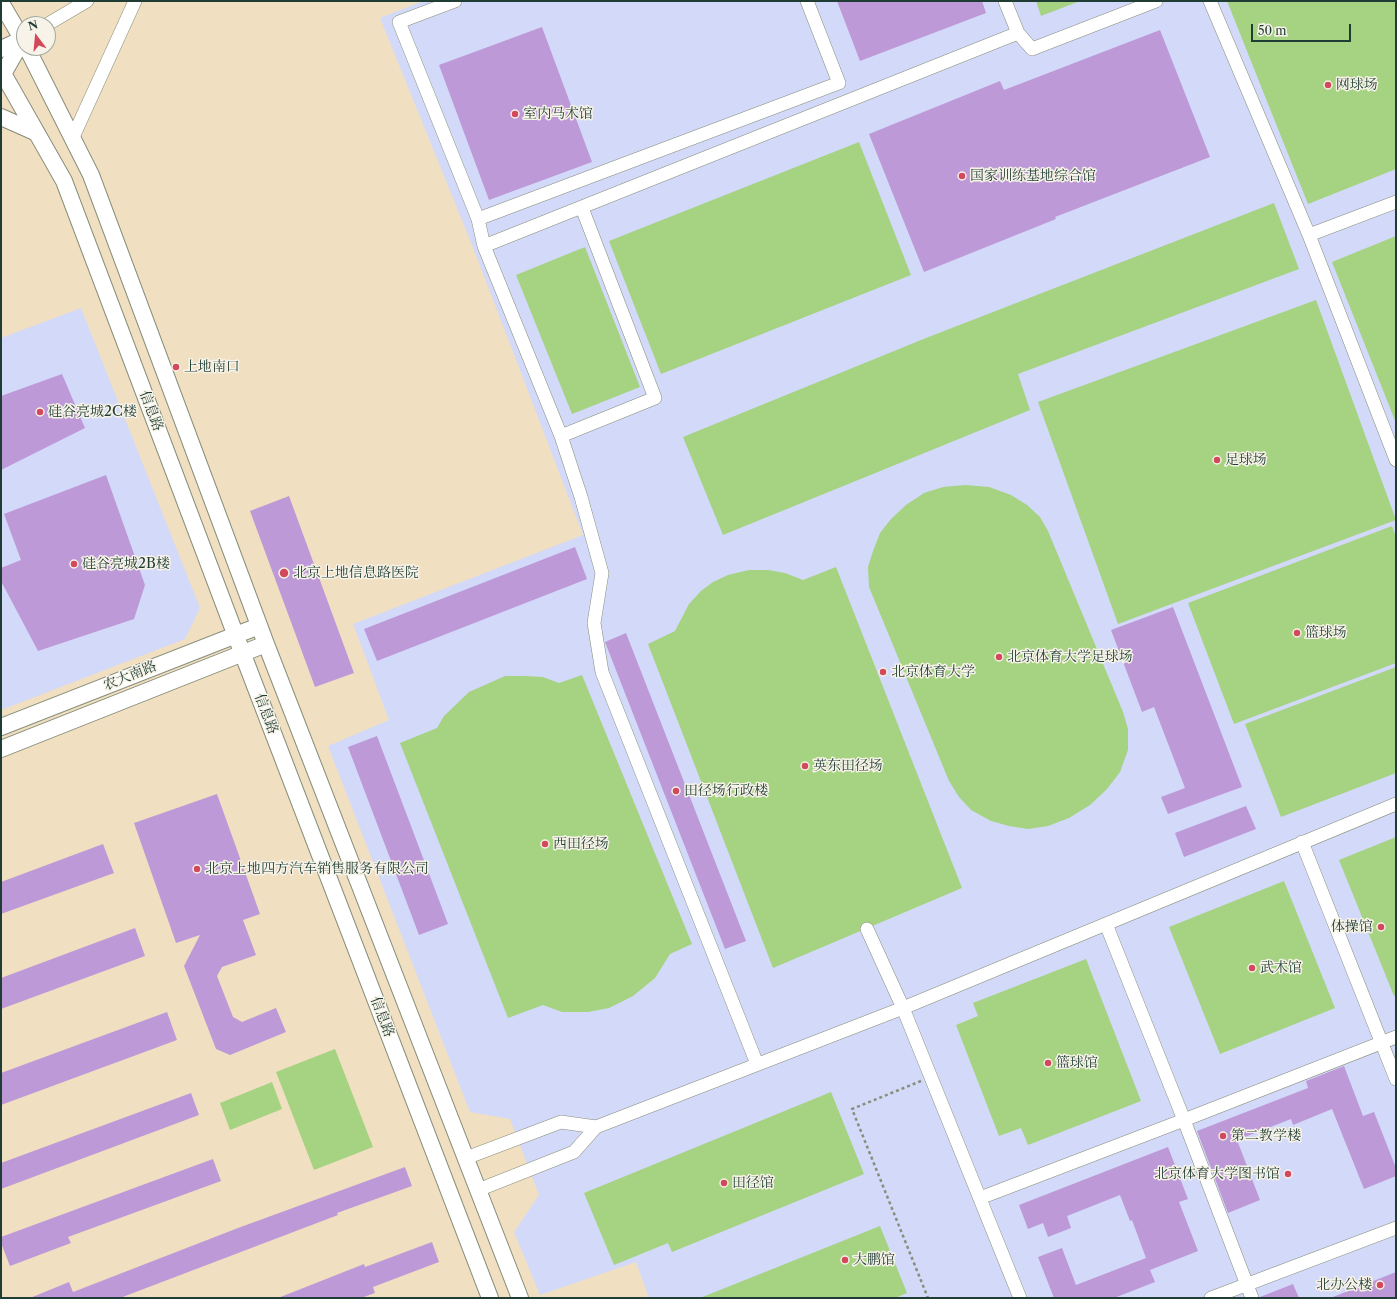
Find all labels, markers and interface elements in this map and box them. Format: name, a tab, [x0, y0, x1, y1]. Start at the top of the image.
north arrow	[16, 16, 56, 56]
scale bar	[1253, 16, 1353, 42]
text: N	[26, 17, 39, 33]
text: 50 m	[1258, 23, 1287, 38]
place label: 网球场	[1336, 77, 1378, 93]
marker: 网球场	[1323, 80, 1333, 90]
place label: 室内马术馆	[523, 106, 593, 122]
marker: 室内马术馆	[510, 109, 520, 119]
place label: 国家训练基地综合馆	[970, 168, 1096, 184]
marker: 国家训练基地综合馆	[957, 171, 967, 181]
place label: 上地南口	[184, 359, 240, 375]
marker: 上地南口	[171, 362, 181, 372]
street label: 信息路	[136, 388, 166, 434]
place label: 硅谷亮城2C楼	[48, 404, 137, 420]
marker: 硅谷亮城2C楼	[35, 407, 45, 417]
place label: 足球场	[1225, 452, 1267, 468]
marker: 足球场	[1212, 455, 1222, 465]
place label: 硅谷亮城2B楼	[82, 556, 170, 572]
marker: 硅谷亮城2B楼	[69, 559, 79, 569]
place label: 北京上地信息路医院	[293, 565, 419, 581]
marker: 北京上地信息路医院	[278, 567, 290, 579]
place label: 篮球场	[1305, 625, 1347, 641]
marker: 篮球场	[1292, 628, 1302, 638]
place label: 北京体育大学足球场	[1007, 649, 1133, 665]
marker: 北京体育大学足球场	[994, 652, 1004, 662]
street label: 农大南路	[101, 658, 159, 694]
place label: 北京体育大学	[891, 664, 975, 680]
marker: 北京体育大学	[878, 667, 888, 677]
street label: 信息路	[251, 691, 281, 737]
place label: 英东田径场	[813, 758, 883, 774]
marker: 英东田径场	[800, 761, 810, 771]
place label: 田径场行政楼	[684, 783, 768, 799]
marker: 田径场行政楼	[671, 786, 681, 796]
place label: 西田径场	[553, 836, 609, 852]
marker: 西田径场	[540, 839, 550, 849]
place label: 北京上地四方汽车销售服务有限公司	[205, 861, 429, 877]
marker: 北京上地四方汽车销售服务有限公司	[192, 864, 202, 874]
place label: 体操馆	[1331, 919, 1373, 935]
marker: 体操馆	[1376, 922, 1386, 932]
place label: 武术馆	[1260, 960, 1302, 976]
marker: 武术馆	[1247, 963, 1257, 973]
street label: 信息路	[367, 994, 397, 1040]
place label: 篮球馆	[1056, 1055, 1098, 1071]
marker: 篮球馆	[1043, 1058, 1053, 1068]
place label: 第二教学楼	[1231, 1128, 1301, 1144]
marker: 第二教学楼	[1218, 1131, 1228, 1141]
place label: 北京体育大学图书馆	[1154, 1166, 1280, 1182]
marker: 北京体育大学图书馆	[1283, 1169, 1293, 1179]
place label: 田径馆	[732, 1175, 774, 1191]
marker: 田径馆	[719, 1178, 729, 1188]
place label: 大鹏馆	[853, 1252, 895, 1268]
marker: 大鹏馆	[840, 1255, 850, 1265]
place label: 北办公楼	[1316, 1277, 1372, 1293]
marker: 北办公楼	[1375, 1280, 1385, 1290]

